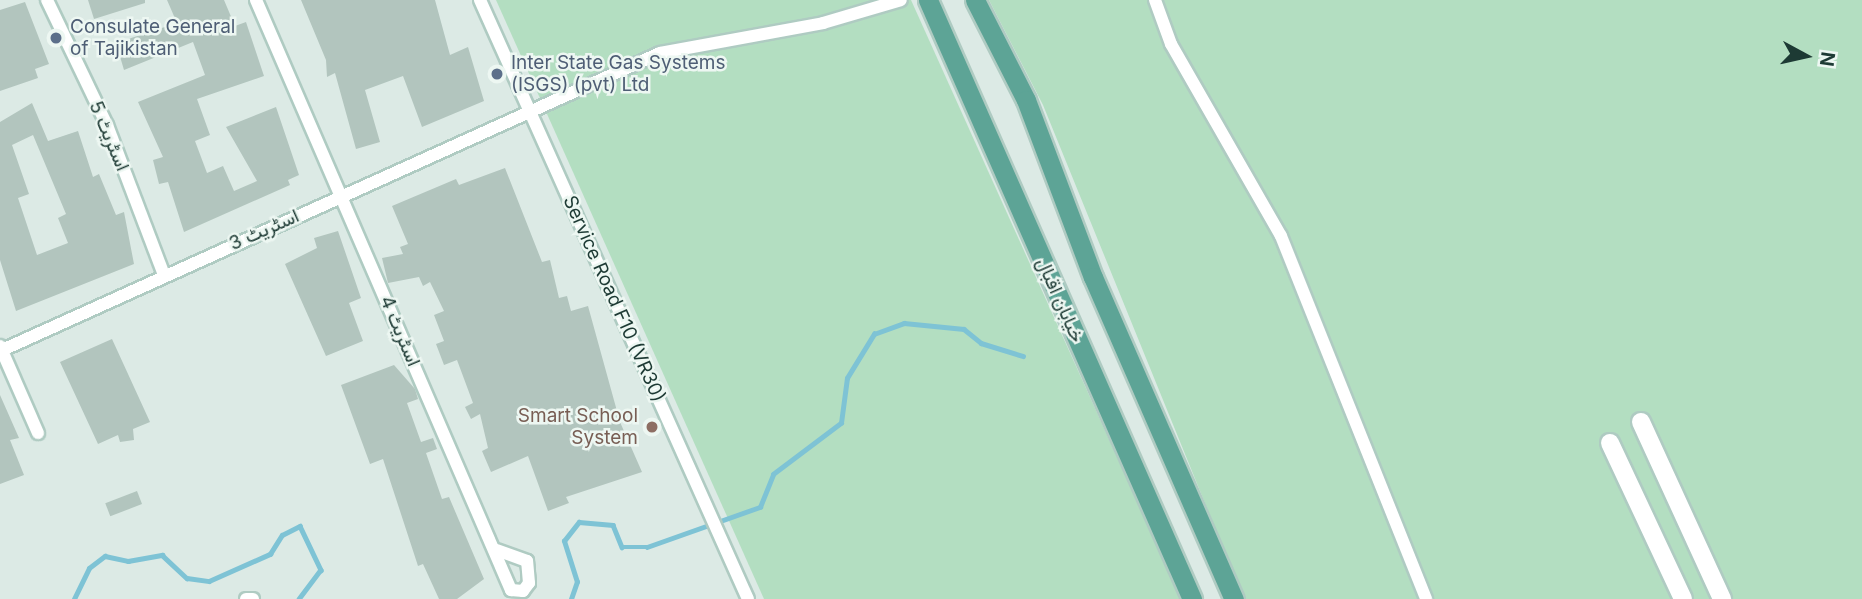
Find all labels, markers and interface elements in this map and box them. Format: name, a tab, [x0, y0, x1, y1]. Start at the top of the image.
place label: Consulate General of Tajikistan	[70, 16, 235, 60]
north arrow	[1771, 21, 1841, 91]
marker: Consulate General of Tajikistan	[48, 30, 64, 46]
text: N	[1815, 50, 1840, 68]
place label: Inter State Gas Systems (ISGS) (pvt) Ltd	[511, 52, 725, 96]
marker: Inter State Gas Systems (ISGS) (pvt) Ltd	[489, 66, 505, 82]
street label: اسٹریٹ 5	[84, 98, 134, 174]
street label: Service Road F10 (VR30)	[558, 192, 670, 406]
street label: اسٹریٹ 3	[226, 205, 302, 255]
street label: خیابان اقبال	[1031, 254, 1089, 346]
street label: اسٹریٹ 4	[375, 292, 425, 370]
place label: Smart School System	[518, 405, 638, 449]
marker: Smart School System	[644, 419, 660, 435]

